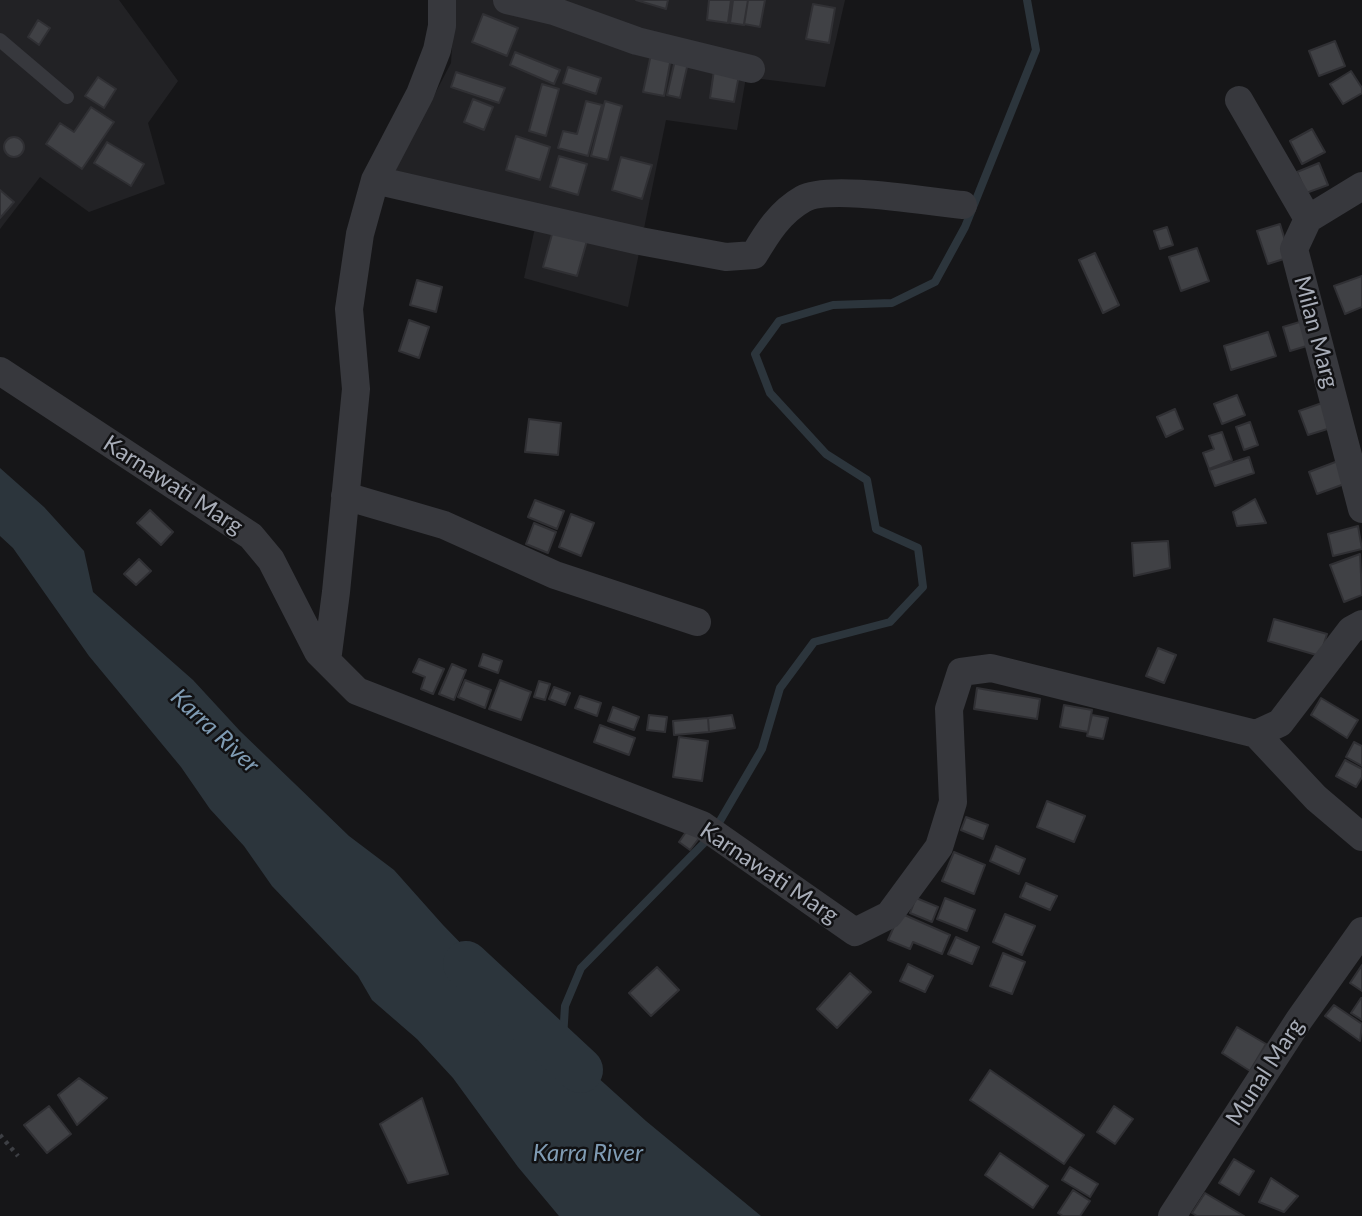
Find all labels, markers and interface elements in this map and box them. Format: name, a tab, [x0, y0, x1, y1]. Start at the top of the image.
street label: Milan Marg	[1288, 273, 1344, 391]
street label: Karnawati Marg	[98, 430, 248, 540]
water label: Karra River	[165, 683, 265, 779]
street label: Karnawati Marg	[695, 817, 843, 929]
street label: Munal Marg	[1220, 1013, 1310, 1131]
water label: Karra River	[533, 1139, 643, 1167]

